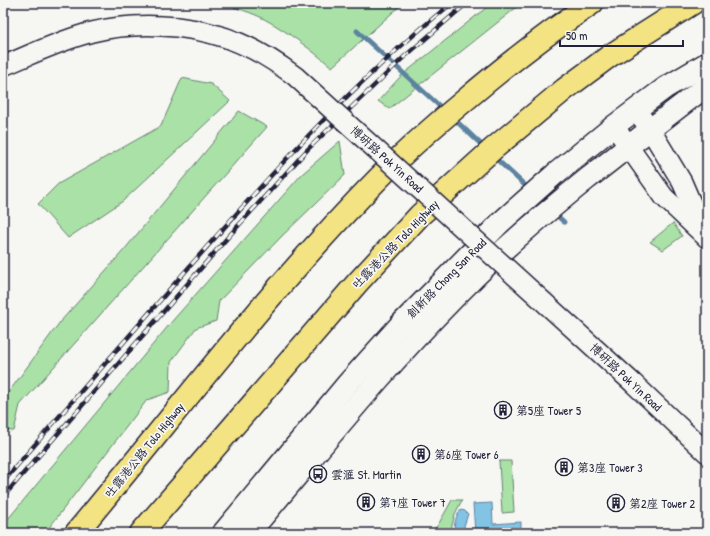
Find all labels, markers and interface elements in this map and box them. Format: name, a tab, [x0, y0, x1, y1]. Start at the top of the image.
scale bar	[560, 22, 683, 48]
text: 50 m	[566, 27, 587, 44]
street label: 博研路 Pok Yin Road	[347, 122, 427, 197]
street label: 吐露港公路 Tolo Highway	[348, 196, 442, 292]
street label: 創新路 Chong San Road	[402, 234, 490, 322]
street label: 博研路 Pok Yin Road	[586, 339, 666, 415]
street label: 吐露港公路 Tolo Highway	[100, 399, 188, 501]
building icon: 第5座 Tower 5	[493, 400, 513, 420]
place label: 第5座 Tower 5	[516, 402, 581, 419]
building icon: 第6座 Tower 6	[411, 444, 431, 464]
place label: 第6座 Tower 6	[434, 446, 499, 463]
building icon: 第3座 Tower 3	[554, 457, 574, 477]
place label: 第3座 Tower 3	[577, 459, 643, 476]
bus stop icon: 雲滙 St. Martin	[308, 464, 328, 484]
place label: 雲滙 St. Martin	[331, 466, 401, 483]
building icon: 第7座 Tower 7	[356, 492, 376, 512]
building icon: 第2座 Tower 2	[606, 493, 626, 513]
place label: 第7座 Tower 7	[379, 494, 446, 511]
place label: 第2座 Tower 2	[629, 495, 696, 512]

